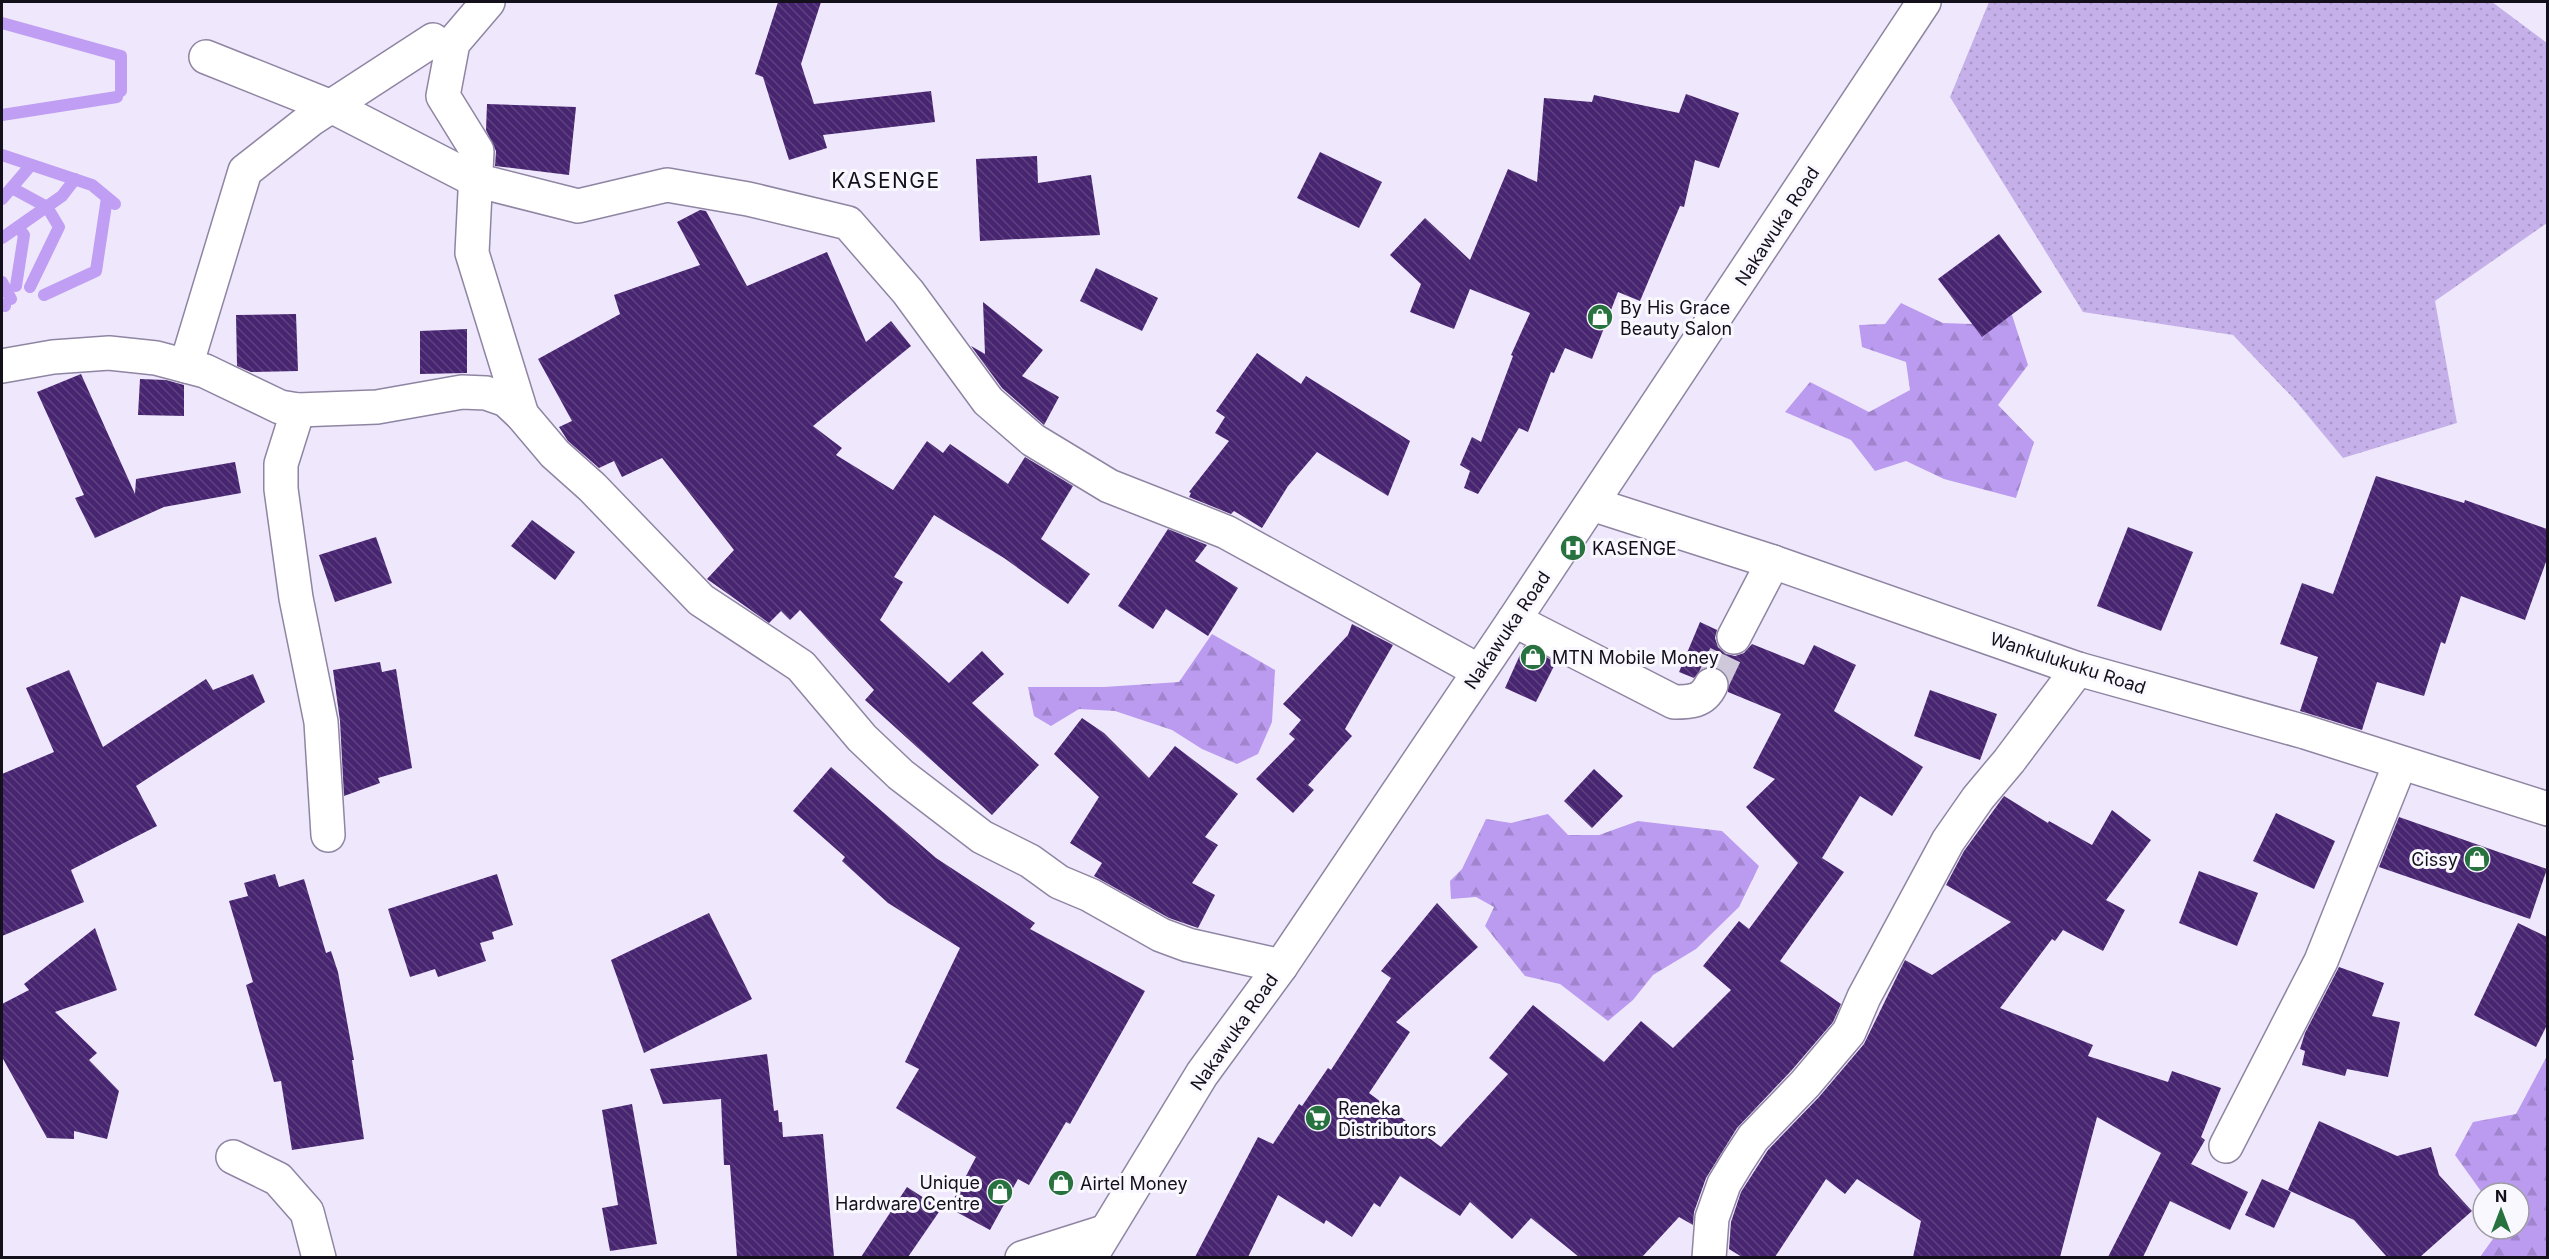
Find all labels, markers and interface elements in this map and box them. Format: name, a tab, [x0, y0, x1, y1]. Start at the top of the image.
street label: Nakawuka Road	[1731, 163, 1823, 289]
district label: KASENGE	[831, 168, 941, 193]
place label: By His Grace Beauty Salon	[1620, 297, 1732, 339]
shop icon: By His Grace Beauty Salon	[1585, 302, 1615, 332]
hospital icon: KASENGE	[1558, 533, 1588, 563]
place label: KASENGE	[1592, 538, 1677, 559]
street label: Nakawuka Road	[1460, 567, 1554, 693]
street label: Wankulukuku Road	[1987, 628, 2149, 698]
shop icon: MTN Mobile Money	[1518, 642, 1548, 672]
place label: MTN Mobile Money	[1552, 647, 1719, 668]
shop icon: Cissy	[2462, 844, 2492, 874]
place label: Cissy	[2411, 849, 2458, 870]
street label: Nakawuka Road	[1186, 970, 1282, 1094]
place label: Reneka Distributors	[1338, 1098, 1437, 1140]
supermarket icon: Reneka Distributors	[1303, 1103, 1333, 1133]
shop icon: Airtel Money	[1046, 1168, 1076, 1198]
place label: Unique Hardware Centre	[835, 1172, 980, 1214]
place label: Airtel Money	[1080, 1173, 1188, 1194]
shop icon: Unique Hardware Centre	[985, 1177, 1015, 1207]
north arrow	[2471, 1181, 2531, 1241]
text: N	[2495, 1186, 2507, 1206]

